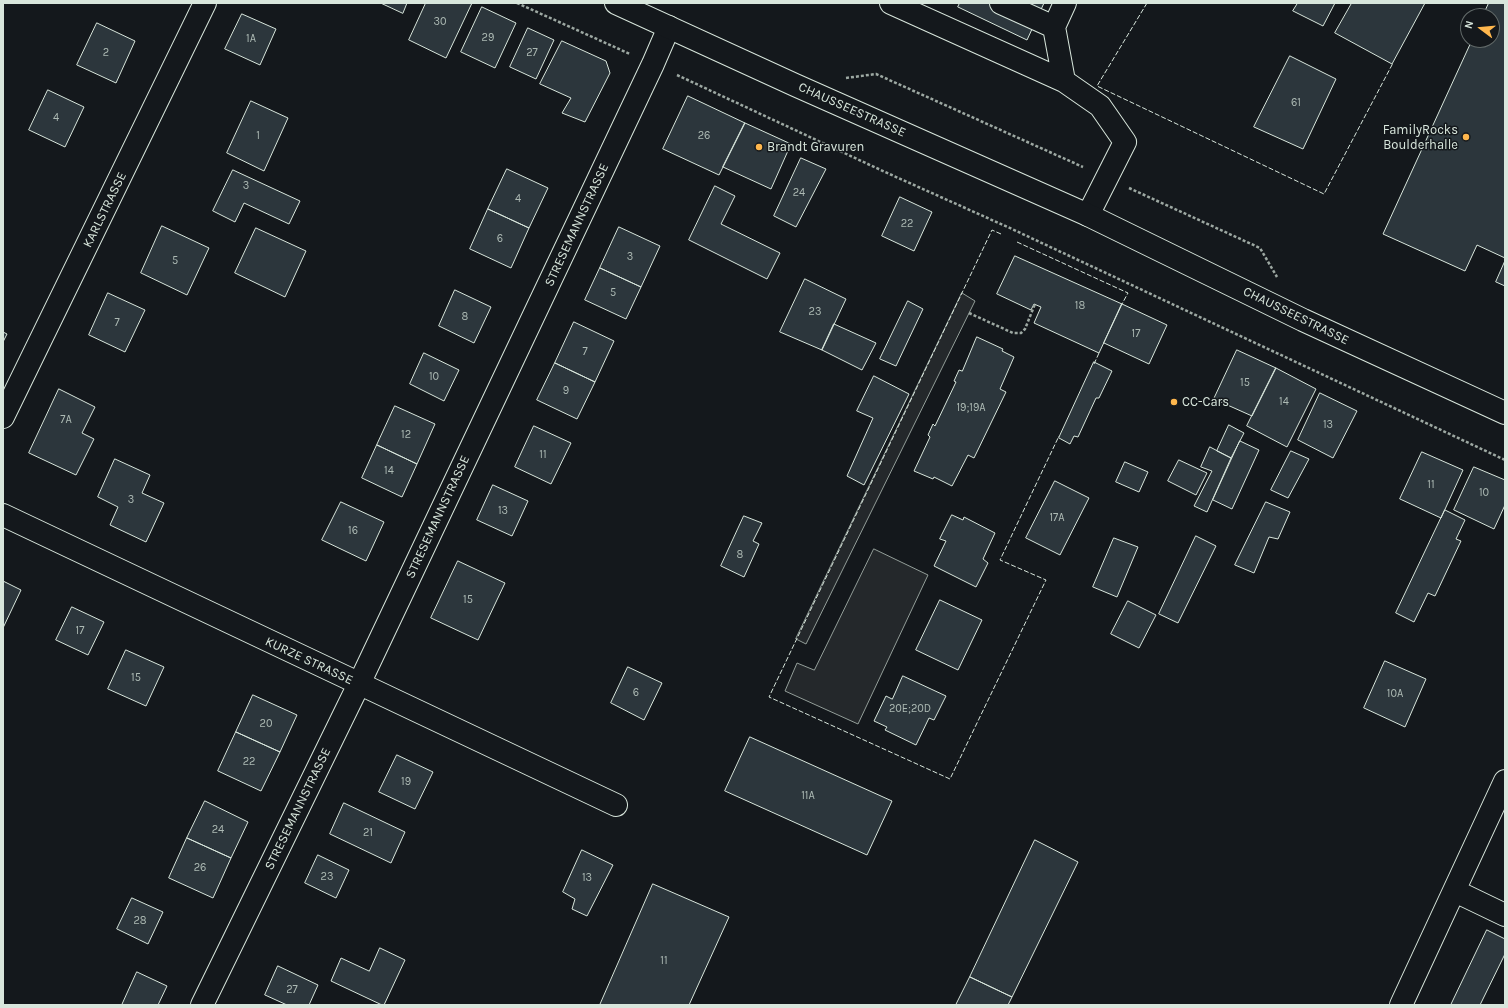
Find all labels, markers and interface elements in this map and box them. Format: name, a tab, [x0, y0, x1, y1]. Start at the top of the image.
north arrow	[1460, 8, 1500, 48]
house number: 30	[433, 15, 447, 29]
text: N	[1462, 19, 1476, 30]
house number: 29	[482, 31, 494, 45]
house number: 1A	[246, 32, 256, 46]
house number: 2	[103, 46, 109, 60]
house number: 27	[526, 46, 538, 60]
street label: CHAUSSEESTRASSE	[796, 79, 908, 141]
house number: 61	[1291, 96, 1301, 110]
house number: 4	[53, 111, 59, 125]
place label: FamilyRocks Boulderhalle	[1383, 122, 1458, 153]
house number: 1	[256, 129, 260, 143]
house number: 26	[698, 129, 710, 143]
marker: FamilyRocks Boulderhalle	[1461, 132, 1471, 142]
place label: Brandt Gravuren	[767, 139, 864, 155]
marker: Brandt Gravuren	[754, 142, 764, 152]
street label: STRESEMANNSTRASSE	[542, 161, 612, 289]
street label: KARLSTRASSE	[80, 170, 130, 250]
house number: 3	[243, 179, 249, 193]
house number: 24	[793, 186, 805, 200]
house number: 4	[515, 192, 521, 206]
house number: 22	[901, 217, 913, 231]
house number: 6	[497, 232, 503, 246]
house number: 3	[627, 250, 633, 264]
house number: 5	[172, 254, 178, 268]
street label: CHAUSSEESTRASSE	[1241, 284, 1351, 348]
house number: 5	[610, 286, 616, 300]
house number: 18	[1075, 299, 1085, 313]
house number: 23	[809, 305, 821, 319]
house number: 8	[462, 310, 468, 324]
house number: 7	[114, 316, 120, 330]
house number: 17	[1132, 327, 1140, 341]
house number: 7	[582, 345, 588, 359]
house number: 10	[429, 370, 439, 384]
house number: 15	[1240, 376, 1250, 390]
house number: 9	[563, 384, 569, 398]
place label: CC-Cars	[1182, 394, 1229, 410]
house number: 14	[1279, 395, 1289, 409]
marker: CC-Cars	[1169, 397, 1179, 407]
house number: 19;19A	[956, 401, 986, 415]
house number: 7A	[60, 413, 72, 427]
house number: 13	[1323, 418, 1333, 432]
house number: 12	[401, 428, 411, 442]
house number: 11	[539, 448, 547, 462]
street label: STRESEMANNSTRASSE	[403, 453, 473, 581]
house number: 14	[384, 464, 394, 478]
house number: 11	[1427, 478, 1435, 492]
house number: 10	[1479, 486, 1489, 500]
house number: 3	[128, 493, 134, 507]
house number: 13	[498, 504, 508, 518]
house number: 17A	[1049, 511, 1065, 525]
house number: 16	[348, 524, 358, 538]
house number: 8	[737, 548, 743, 562]
house number: 15	[463, 593, 473, 607]
house number: 17	[76, 624, 84, 638]
street label: KURZE STRASSE	[263, 634, 355, 688]
house number: 15	[131, 671, 141, 685]
house number: 6	[633, 686, 639, 700]
house number: 10A	[1387, 687, 1403, 701]
house number: 20E;20D	[889, 702, 931, 716]
house number: 20	[260, 717, 272, 731]
street label: STRESEMANNSTRASSE	[262, 745, 334, 873]
house number: 22	[243, 755, 255, 769]
house number: 19	[401, 775, 411, 789]
house number: 11A	[801, 789, 815, 803]
house number: 24	[212, 823, 224, 837]
house number: 21	[363, 826, 373, 840]
house number: 26	[194, 861, 206, 875]
house number: 23	[321, 870, 333, 884]
house number: 13	[582, 871, 592, 885]
house number: 28	[133, 914, 147, 928]
house number: 11	[660, 954, 668, 968]
house number: 27	[286, 983, 298, 997]

